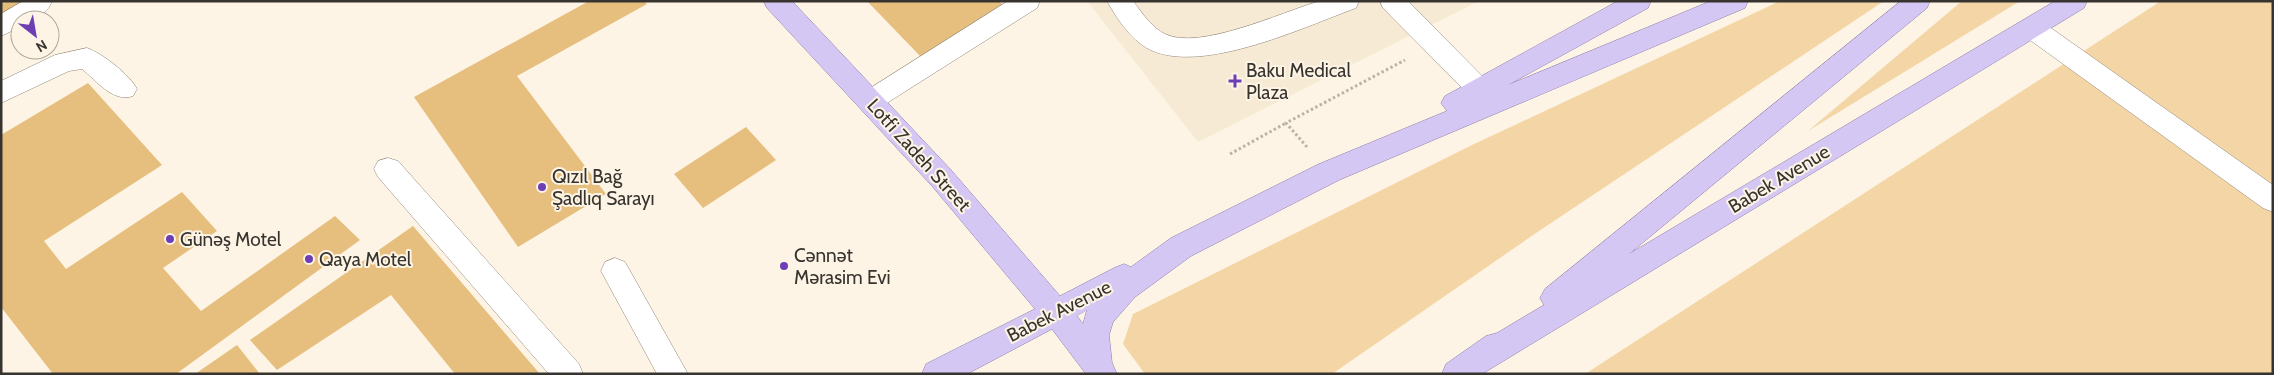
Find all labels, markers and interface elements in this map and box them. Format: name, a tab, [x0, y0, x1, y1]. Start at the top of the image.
north arrow	[10, 10, 60, 60]
text: N	[33, 36, 51, 56]
place label: Baku Medical Plaza	[1246, 59, 1351, 104]
marker: Baku Medical Plaza	[1228, 74, 1242, 88]
street label: Lotfi Zadeh Street	[862, 94, 976, 217]
street label: Babek Avenue	[1724, 140, 1834, 218]
place label: Qızıl Bağ Şadlıq Sarayı	[552, 165, 655, 210]
marker: Qızıl Bağ Şadlıq Sarayı	[536, 181, 548, 193]
place label: Günəş Motel	[180, 228, 282, 251]
marker: Günəş Motel	[164, 233, 176, 245]
place label: Cənnət Mərasim Evi	[794, 244, 891, 289]
place label: Qaya Motel	[319, 248, 412, 271]
marker: Qaya Motel	[303, 253, 315, 265]
marker: Cənnət Mərasim Evi	[778, 260, 790, 272]
street label: Babek Avenue	[1003, 275, 1115, 347]

